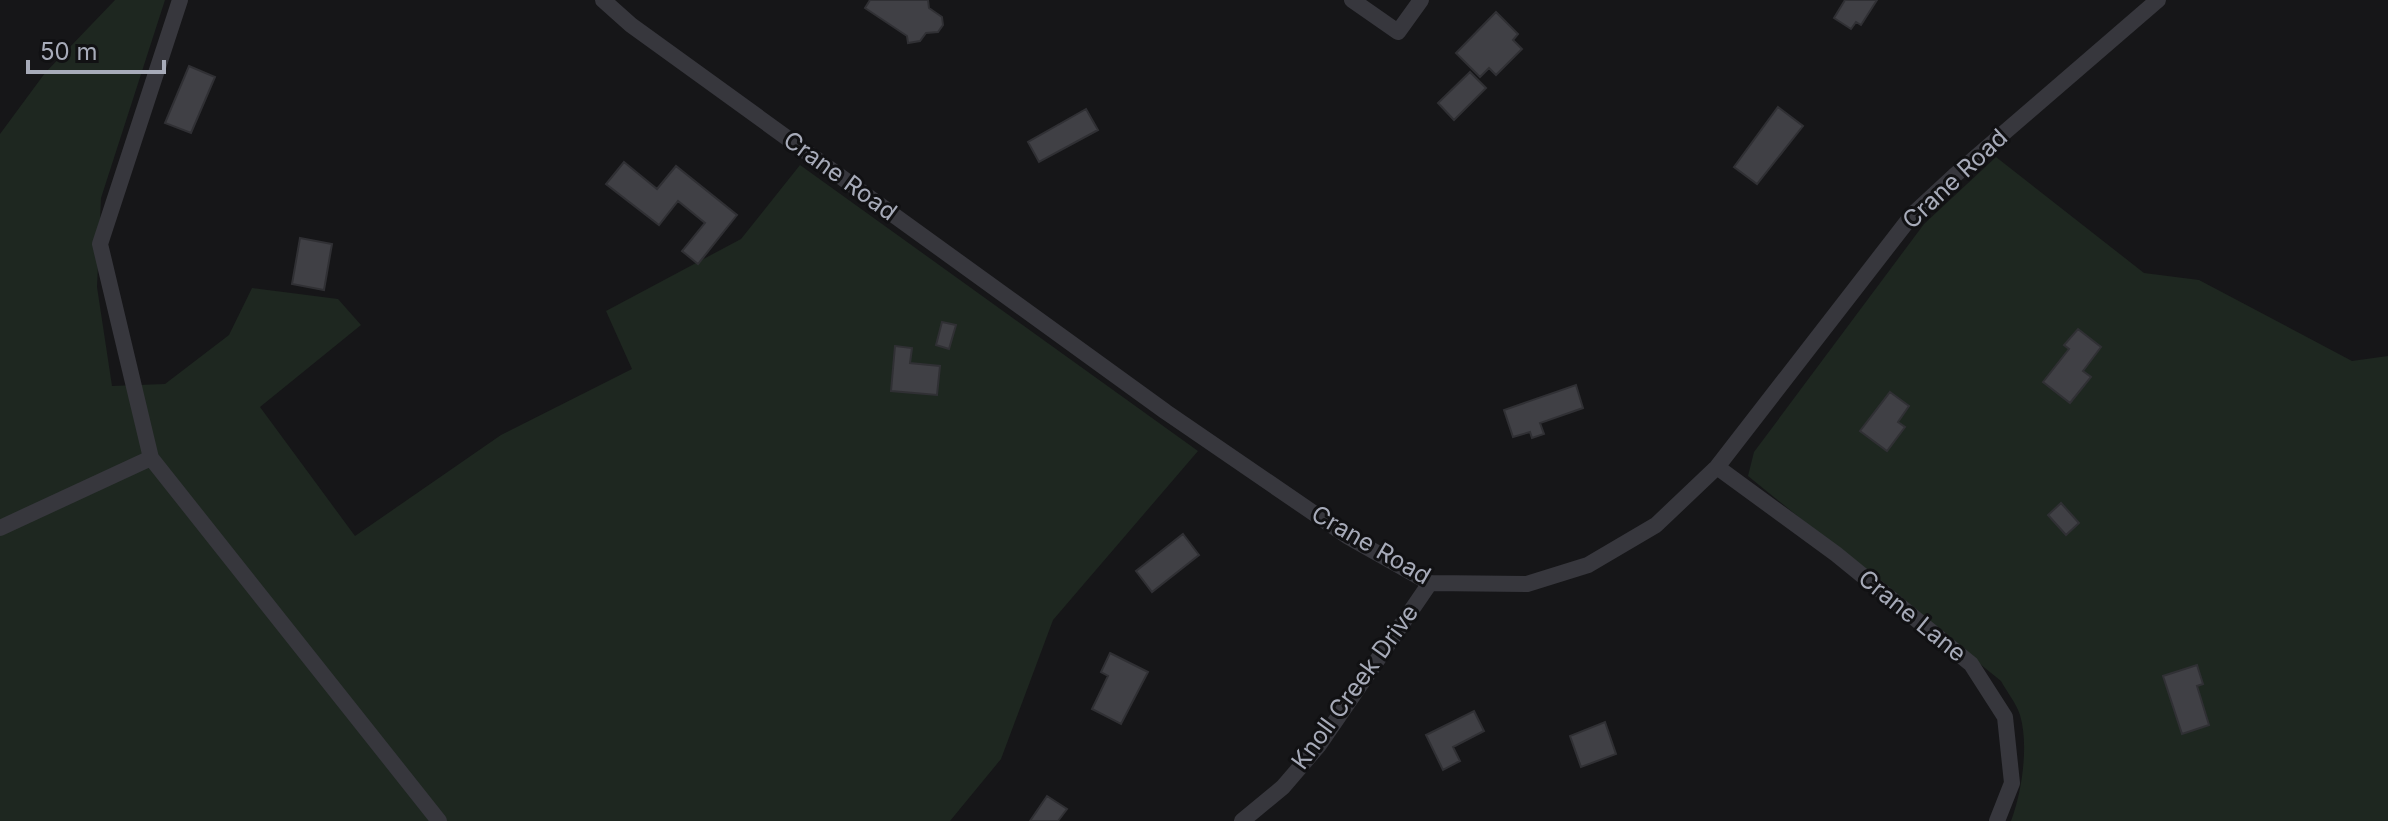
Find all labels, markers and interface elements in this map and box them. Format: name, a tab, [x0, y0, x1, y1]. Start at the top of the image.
scale bar	[28, 24, 164, 74]
text: 50 m	[40, 37, 98, 66]
street label: Crane Road	[1896, 123, 2013, 235]
street label: Crane Road	[778, 125, 903, 226]
street label: Crane Road	[1306, 499, 1436, 590]
street label: Crane Lane	[1853, 563, 1972, 668]
street label: Knoll Creek Drive	[1285, 599, 1424, 775]

